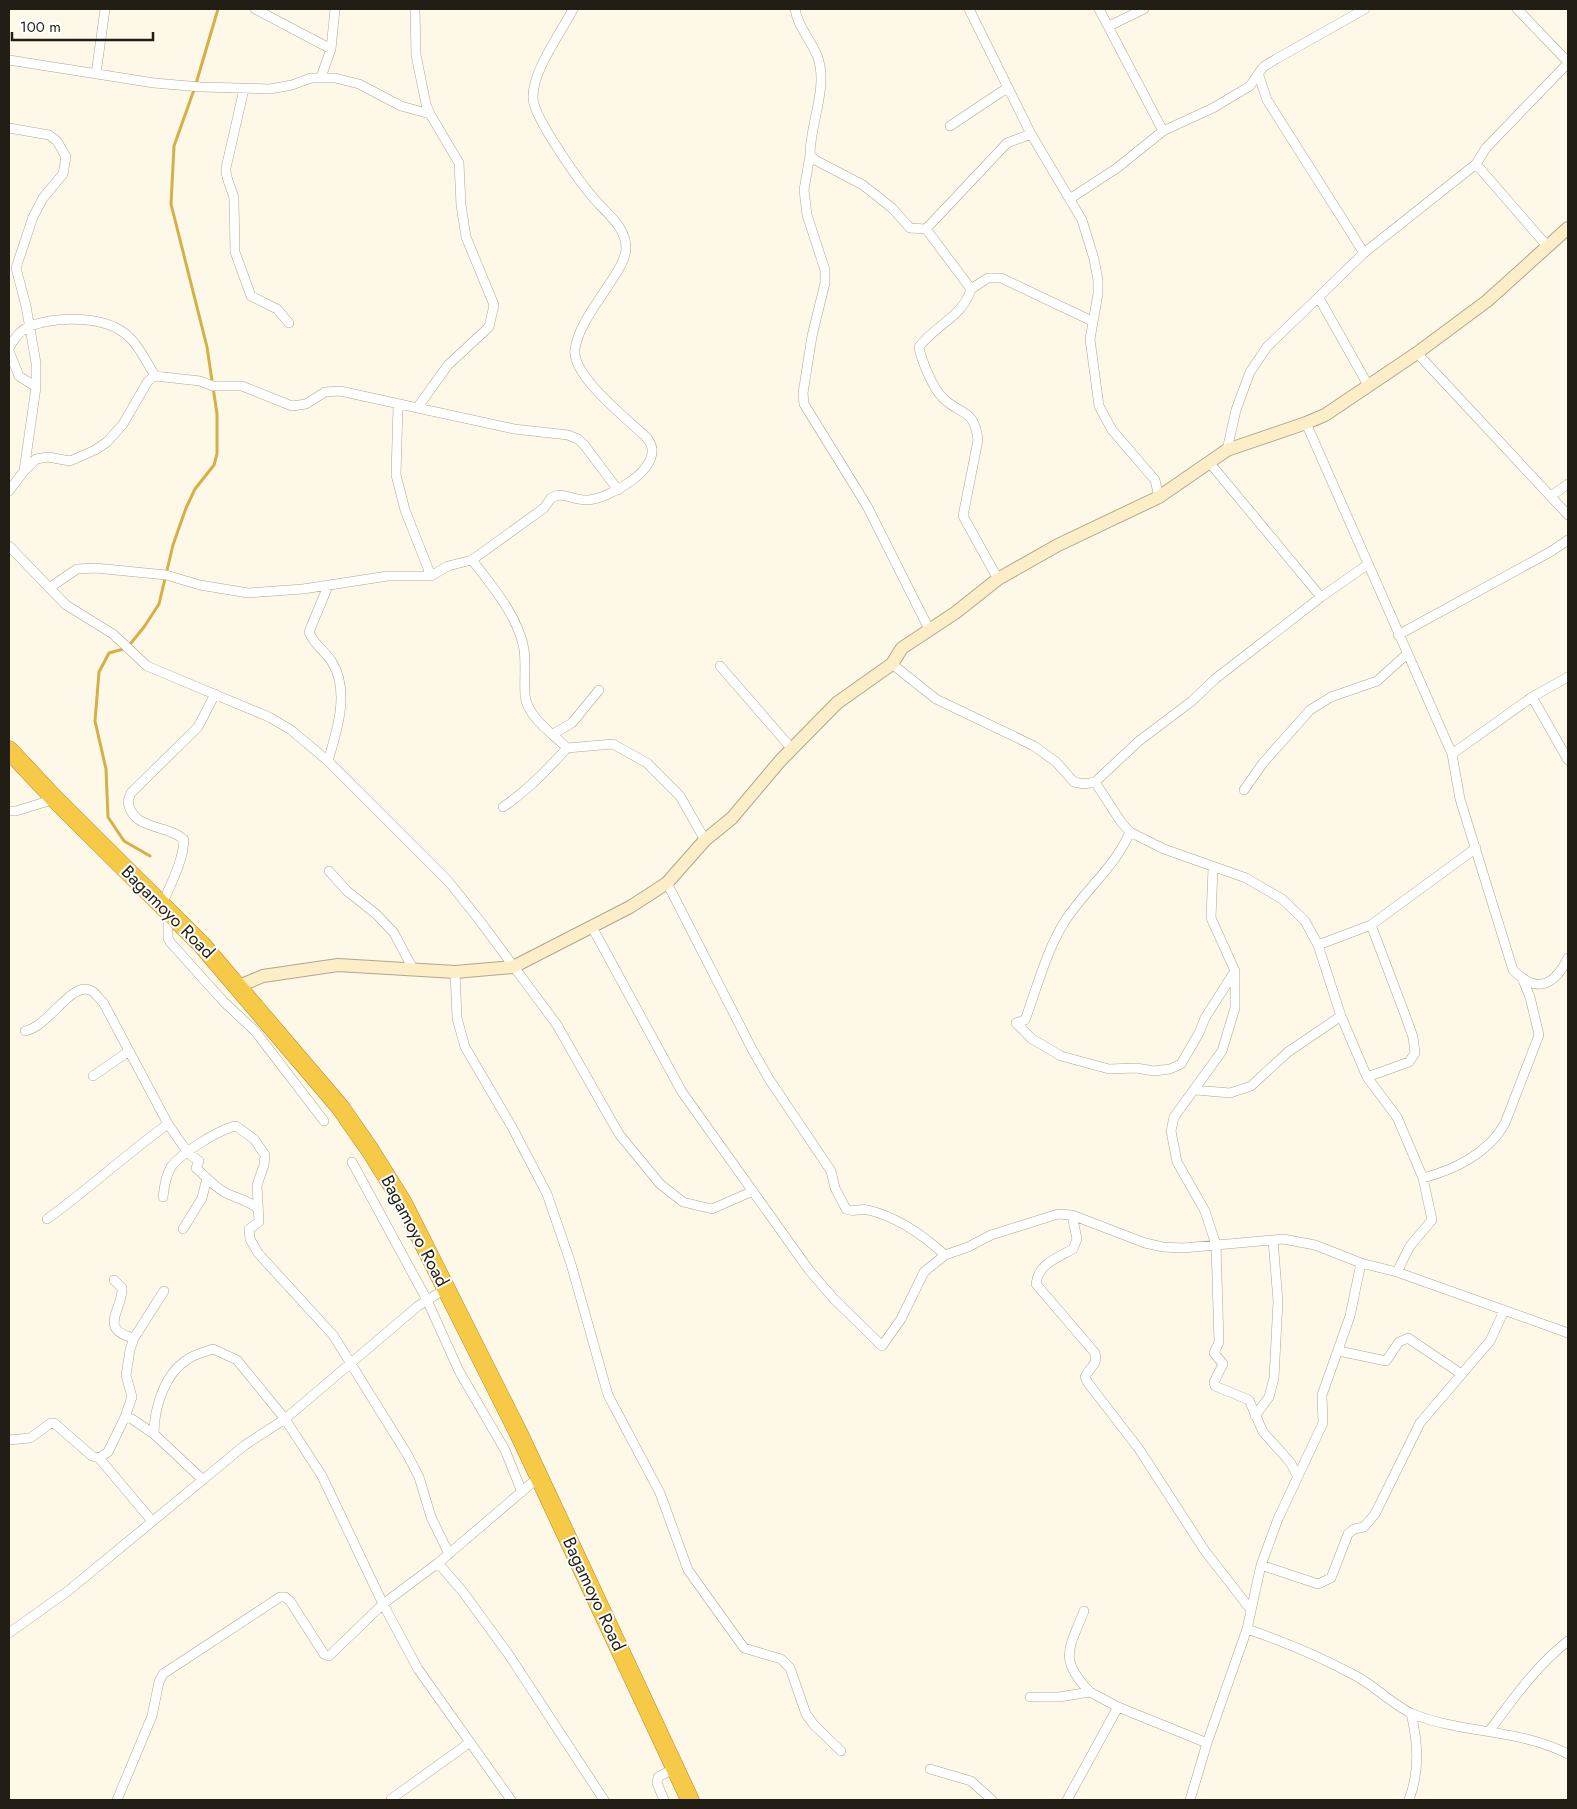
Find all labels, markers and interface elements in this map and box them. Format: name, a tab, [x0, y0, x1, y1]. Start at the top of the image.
scale bar	[12, 10, 154, 42]
text: 100 m	[20, 16, 61, 38]
street label: Bagamoyo Road	[115, 859, 221, 965]
street label: Bagamoyo Road	[375, 1171, 455, 1291]
street label: Bagamoyo Road	[556, 1533, 632, 1655]

